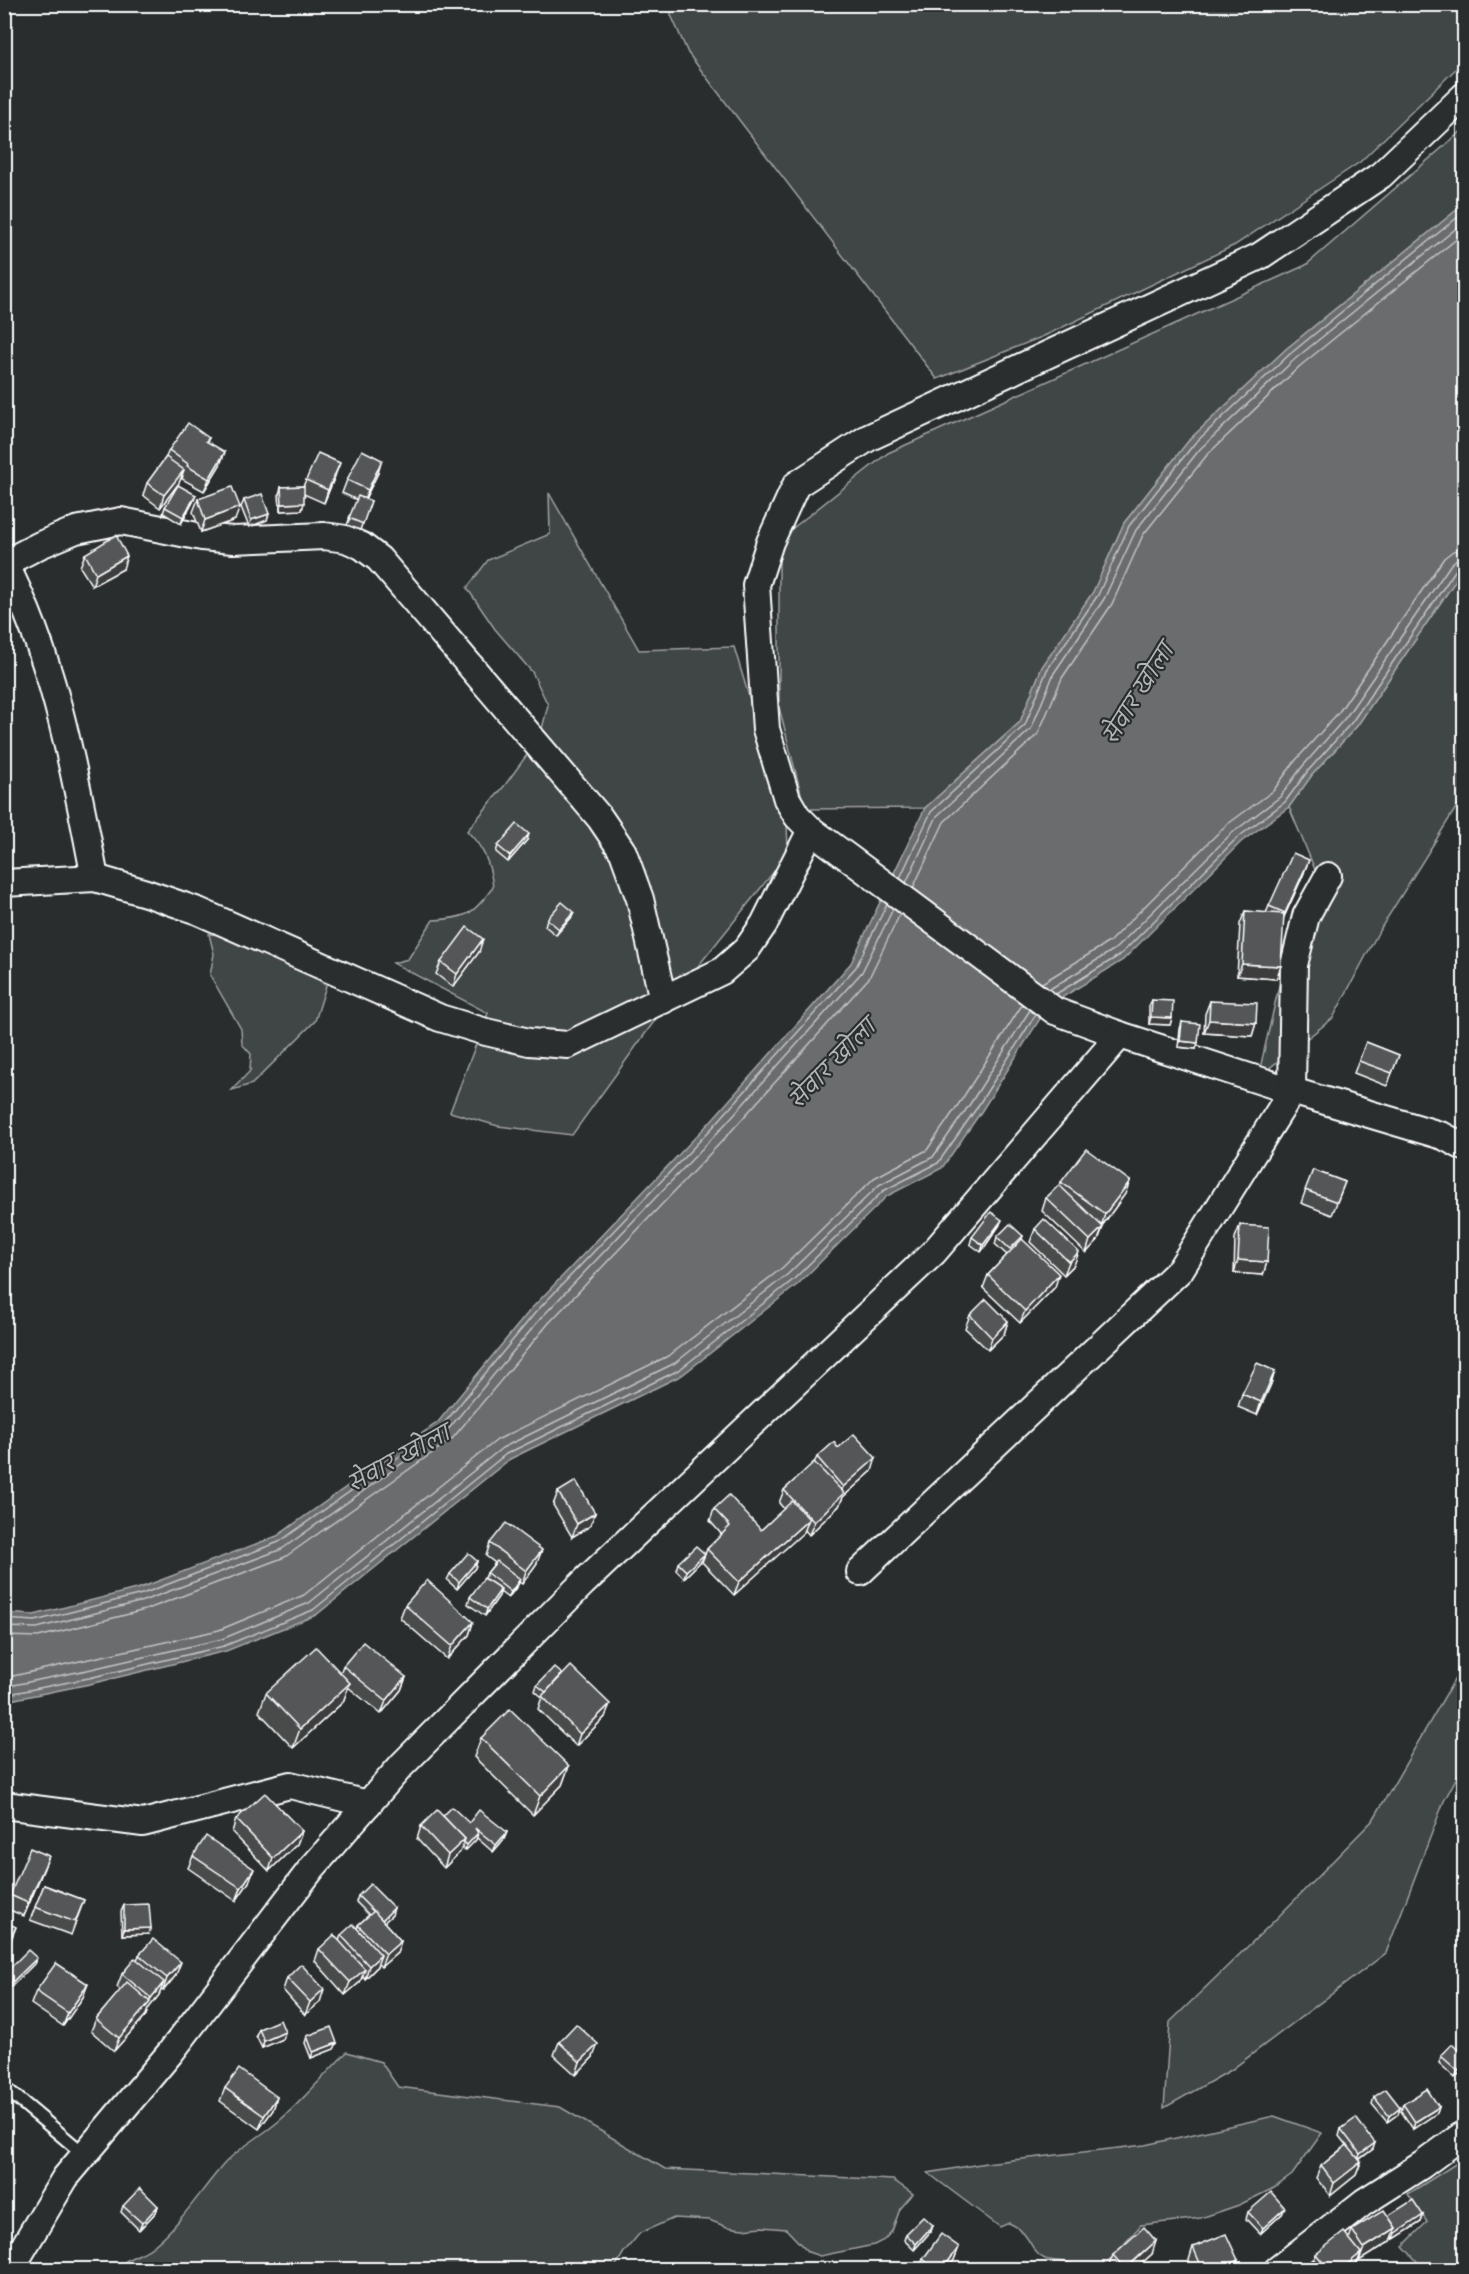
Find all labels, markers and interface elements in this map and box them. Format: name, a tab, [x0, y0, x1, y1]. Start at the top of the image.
water label: सेवार खोला	[1094, 632, 1184, 751]
water label: सेवार खोला	[780, 1007, 887, 1116]
water label: सेवार खोला	[340, 1414, 461, 1500]

